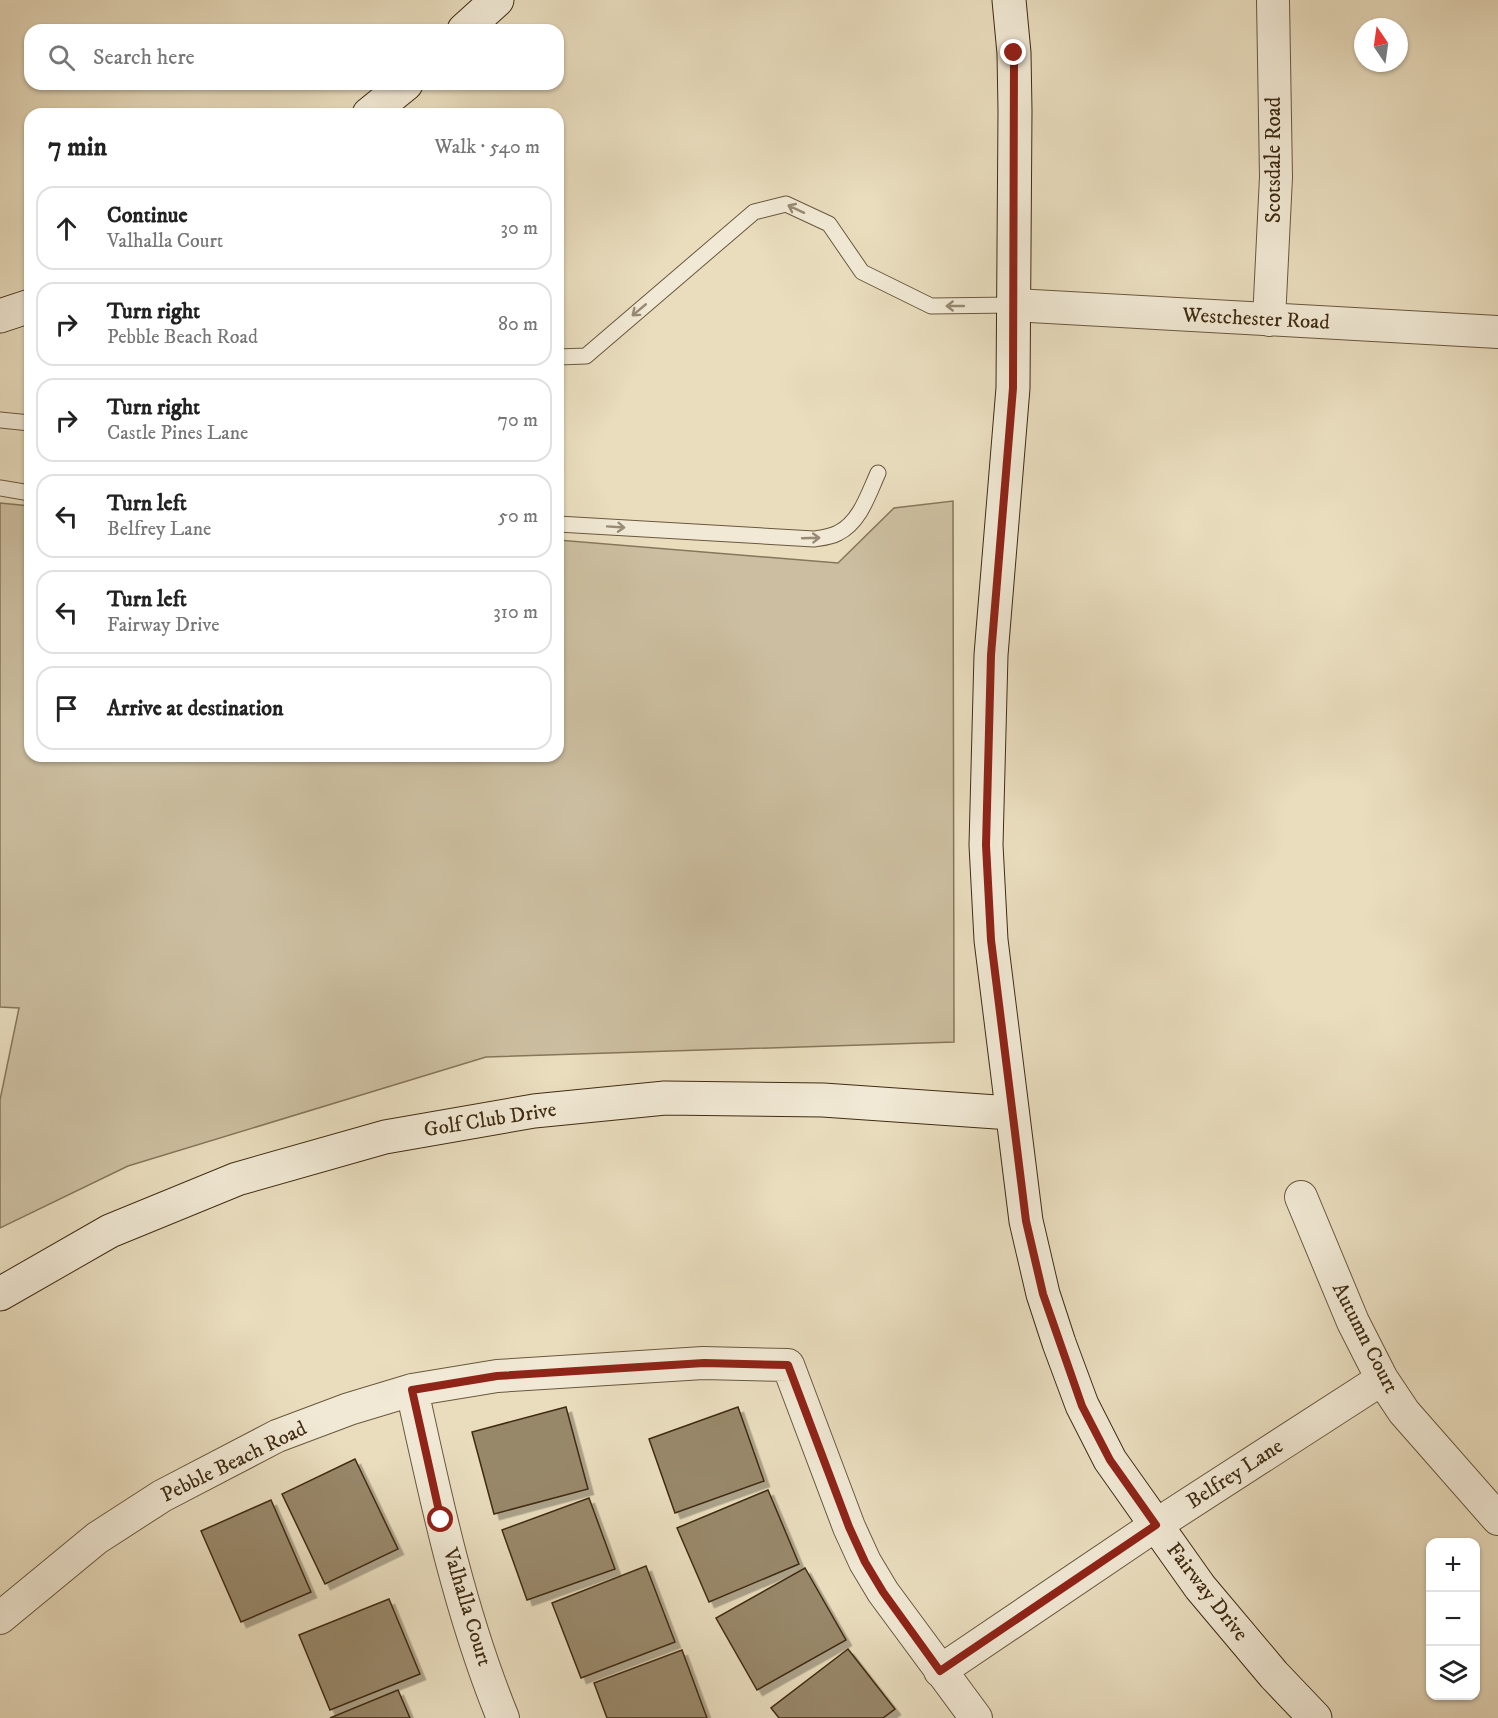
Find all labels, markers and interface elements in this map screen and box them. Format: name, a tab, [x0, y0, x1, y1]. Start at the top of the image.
north arrow	[1354, 18, 1408, 72]
search box	[24, 24, 564, 90]
route end	[1000, 39, 1026, 65]
icon: search	[45, 41, 78, 74]
text: Search here	[93, 44, 195, 71]
street label: Scotsdale Road	[1261, 96, 1287, 223]
text: 7 min	[48, 131, 107, 164]
text: Walk · 540 m	[435, 135, 540, 160]
text: Continue	[107, 202, 188, 229]
one-way arrow	[788, 203, 806, 215]
icon: ahead	[50, 212, 83, 245]
text: 30 m	[500, 216, 538, 241]
text: Valhalla Court	[107, 229, 223, 254]
text: Turn right	[107, 298, 200, 325]
one-way arrow	[946, 300, 966, 312]
street label: Westchester Road	[1181, 302, 1331, 336]
one-way arrow	[632, 303, 647, 317]
icon: right	[50, 308, 83, 341]
text: 80 m	[498, 312, 538, 337]
text: Pebble Beach Road	[107, 325, 258, 350]
text: Turn right	[107, 394, 200, 421]
icon: right	[50, 404, 83, 437]
text: 70 m	[497, 408, 538, 433]
text: Castle Pines Lane	[107, 421, 248, 446]
text: Turn left	[107, 490, 187, 517]
icon: left	[50, 500, 83, 533]
text: 50 m	[498, 504, 538, 529]
text: Belfrey Lane	[107, 517, 211, 542]
one-way arrow	[606, 522, 626, 533]
one-way arrow	[801, 533, 820, 544]
text: Turn left	[107, 586, 187, 613]
icon: left	[50, 596, 83, 629]
text: 310 m	[493, 600, 538, 625]
text: Fairway Drive	[107, 613, 219, 638]
icon: arrive	[50, 692, 83, 725]
text: Arrive at destination	[107, 695, 284, 722]
street label: Golf Club Drive	[422, 1097, 558, 1143]
street label: Autumn Court	[1326, 1278, 1404, 1398]
street label: Pebble Beach Road	[157, 1415, 311, 1508]
street label: Belfrey Lane	[1182, 1433, 1288, 1515]
route start	[427, 1506, 453, 1532]
street label: Fairway Drive	[1160, 1537, 1254, 1647]
map controls	[1426, 1538, 1480, 1700]
button: +	[1426, 1538, 1480, 1592]
street label: Valhalla Court	[436, 1544, 497, 1669]
button: −	[1426, 1592, 1480, 1646]
button: layers	[1426, 1646, 1480, 1700]

